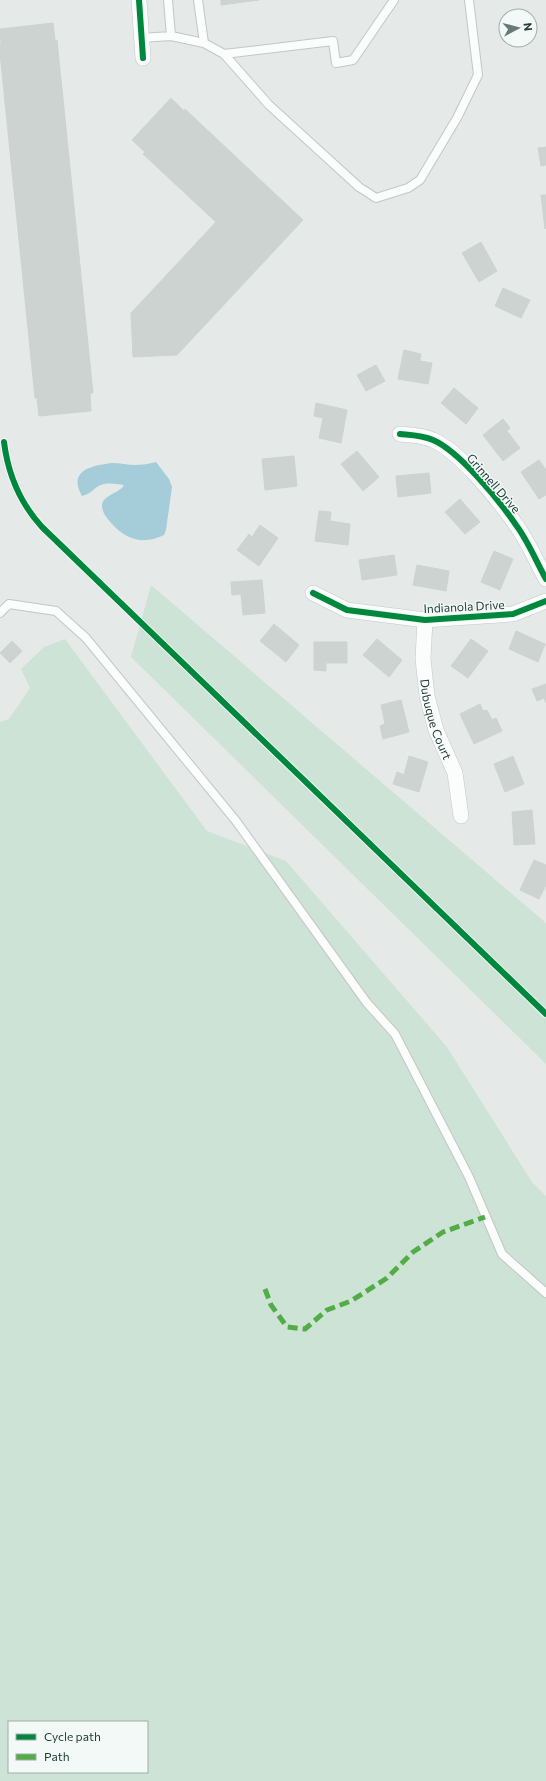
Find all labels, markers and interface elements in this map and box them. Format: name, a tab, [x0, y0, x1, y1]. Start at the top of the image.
north arrow	[498, 8, 538, 48]
text: N	[521, 22, 535, 32]
street label: Grinnell Drive	[464, 450, 524, 516]
street label: Indianola Drive	[423, 597, 505, 615]
street label: Dubuque Court	[418, 678, 455, 762]
legend	[8, 1721, 148, 1773]
text: Cycle path	[44, 1729, 101, 1743]
text: Path	[44, 1749, 70, 1763]

